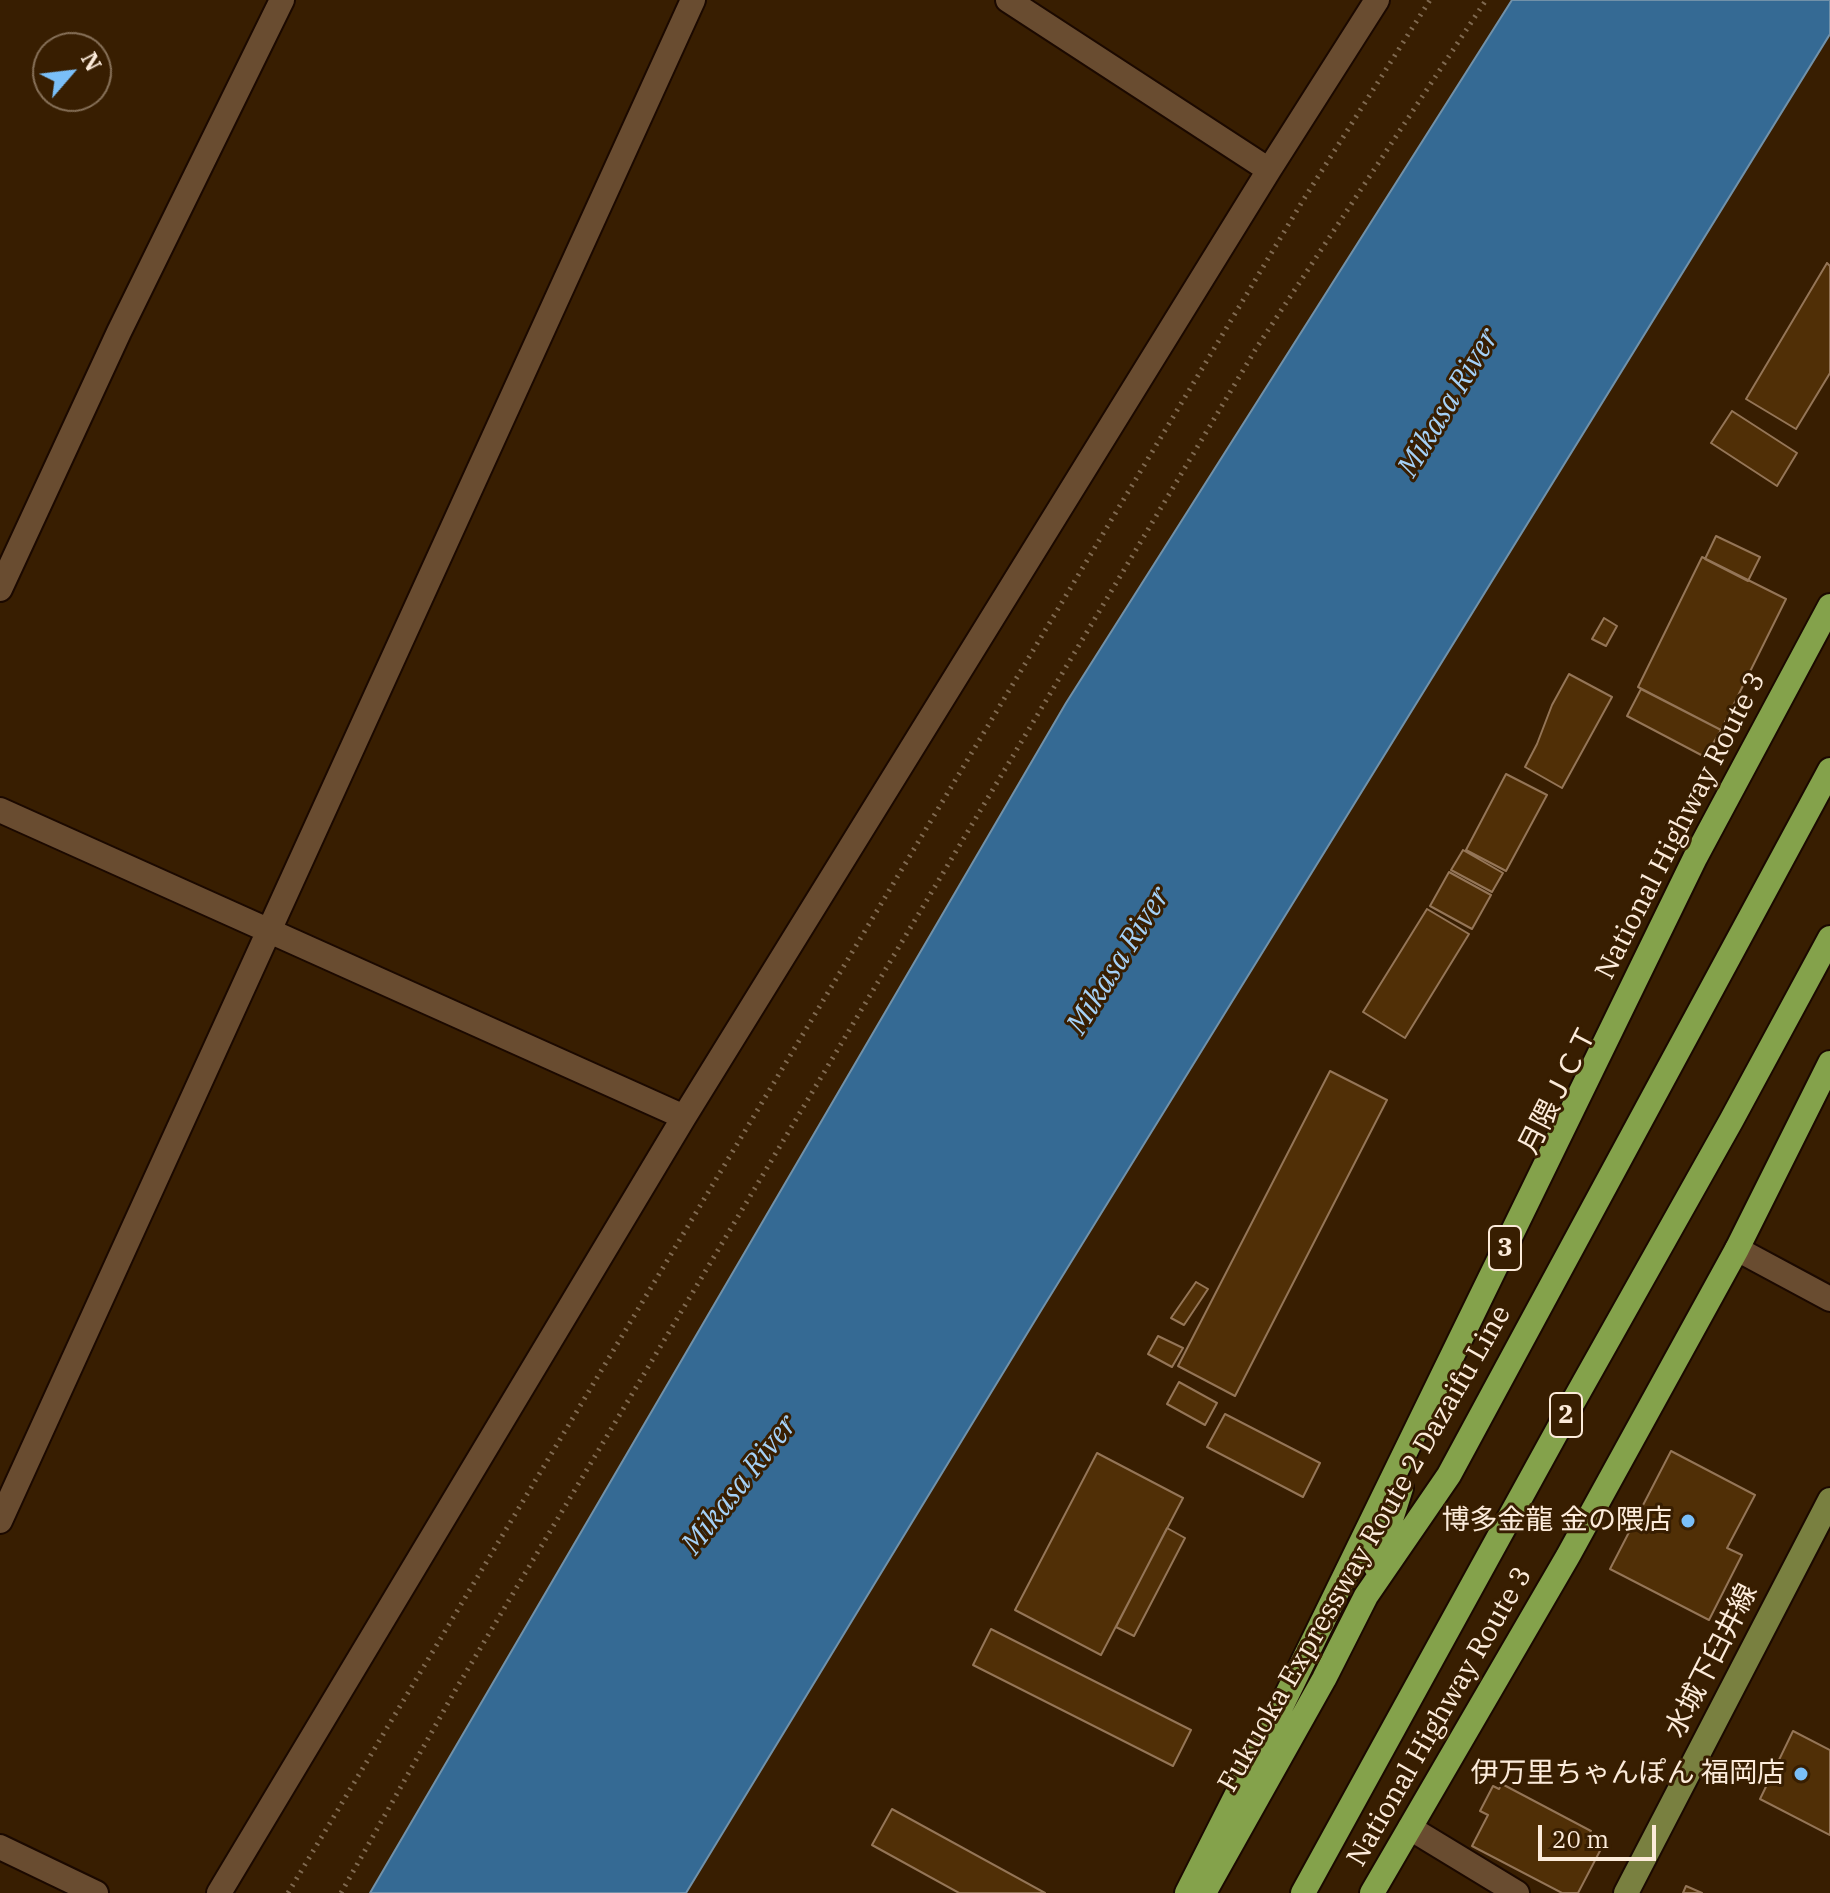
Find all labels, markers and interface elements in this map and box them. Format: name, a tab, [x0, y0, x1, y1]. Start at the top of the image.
north arrow	[32, 32, 112, 112]
text: N	[75, 47, 109, 76]
water label: Mikasa River	[1391, 322, 1507, 484]
street label: National Highway Route 3	[1589, 667, 1773, 985]
water label: Mikasa River	[1060, 881, 1178, 1041]
street label: 月隈ＪＣＴ	[1512, 1020, 1606, 1160]
road number: 3	[1489, 1226, 1521, 1270]
street label: Fukuoka Expressway Route 2 Dazaifu Line	[1211, 1300, 1519, 1798]
road number: 2	[1550, 1393, 1582, 1437]
water label: Mikasa River	[675, 1408, 805, 1562]
place label: 博多金龍 金の隈店	[1442, 1504, 1672, 1538]
marker: 博多金龍 金の隈店	[1679, 1512, 1697, 1530]
street label: National Highway Route 3	[1340, 1561, 1540, 1873]
street label: 水城下臼井線	[1659, 1579, 1765, 1743]
place label: 伊万里ちゃんぽん 福岡店	[1471, 1757, 1785, 1791]
marker: 伊万里ちゃんぽん 福岡店	[1792, 1765, 1810, 1783]
scale bar	[1542, 1809, 1660, 1859]
text: 20 m	[1552, 1823, 1609, 1855]

